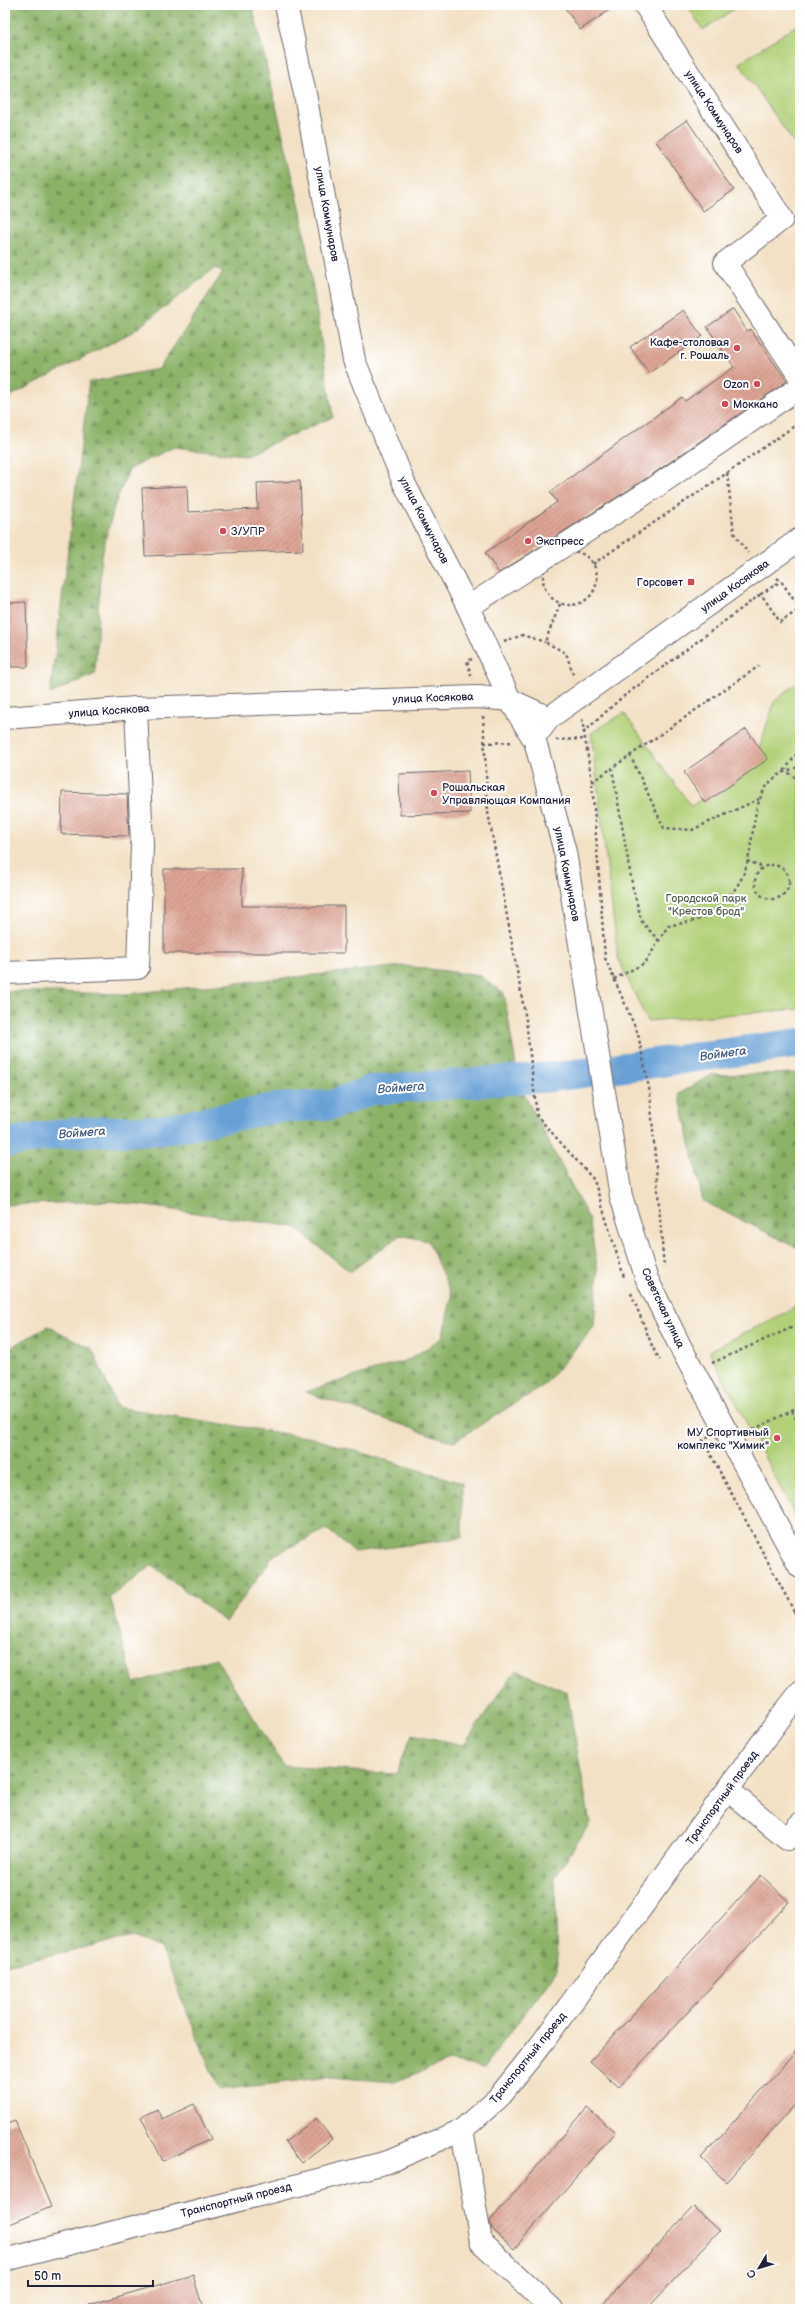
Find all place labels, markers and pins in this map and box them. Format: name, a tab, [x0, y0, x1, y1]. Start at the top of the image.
place label: Кафе-столовая г. Рошаль	[650, 336, 730, 362]
marker: Кафе-столовая г. Рошаль	[732, 343, 742, 353]
place label: Ozon	[723, 378, 749, 391]
marker: Ozon	[752, 379, 762, 389]
place label: Моккано	[733, 398, 778, 411]
marker: Моккано	[720, 399, 730, 409]
place label: З/УПР	[231, 525, 265, 538]
marker: З/УПР	[218, 526, 228, 536]
place label: Экспресс	[536, 535, 585, 548]
marker: Экспресс	[523, 536, 533, 546]
place label: Горсовет	[637, 576, 683, 589]
marker: Горсовет	[686, 577, 696, 587]
place label: Рошальская Управляющая Компания	[442, 781, 571, 807]
marker: Рошальская Управляющая Компания	[429, 788, 439, 798]
place label: МУ Спортивный комплекс "Химик"	[677, 1426, 769, 1452]
marker: МУ Спортивный комплекс "Химик"	[772, 1433, 782, 1443]

